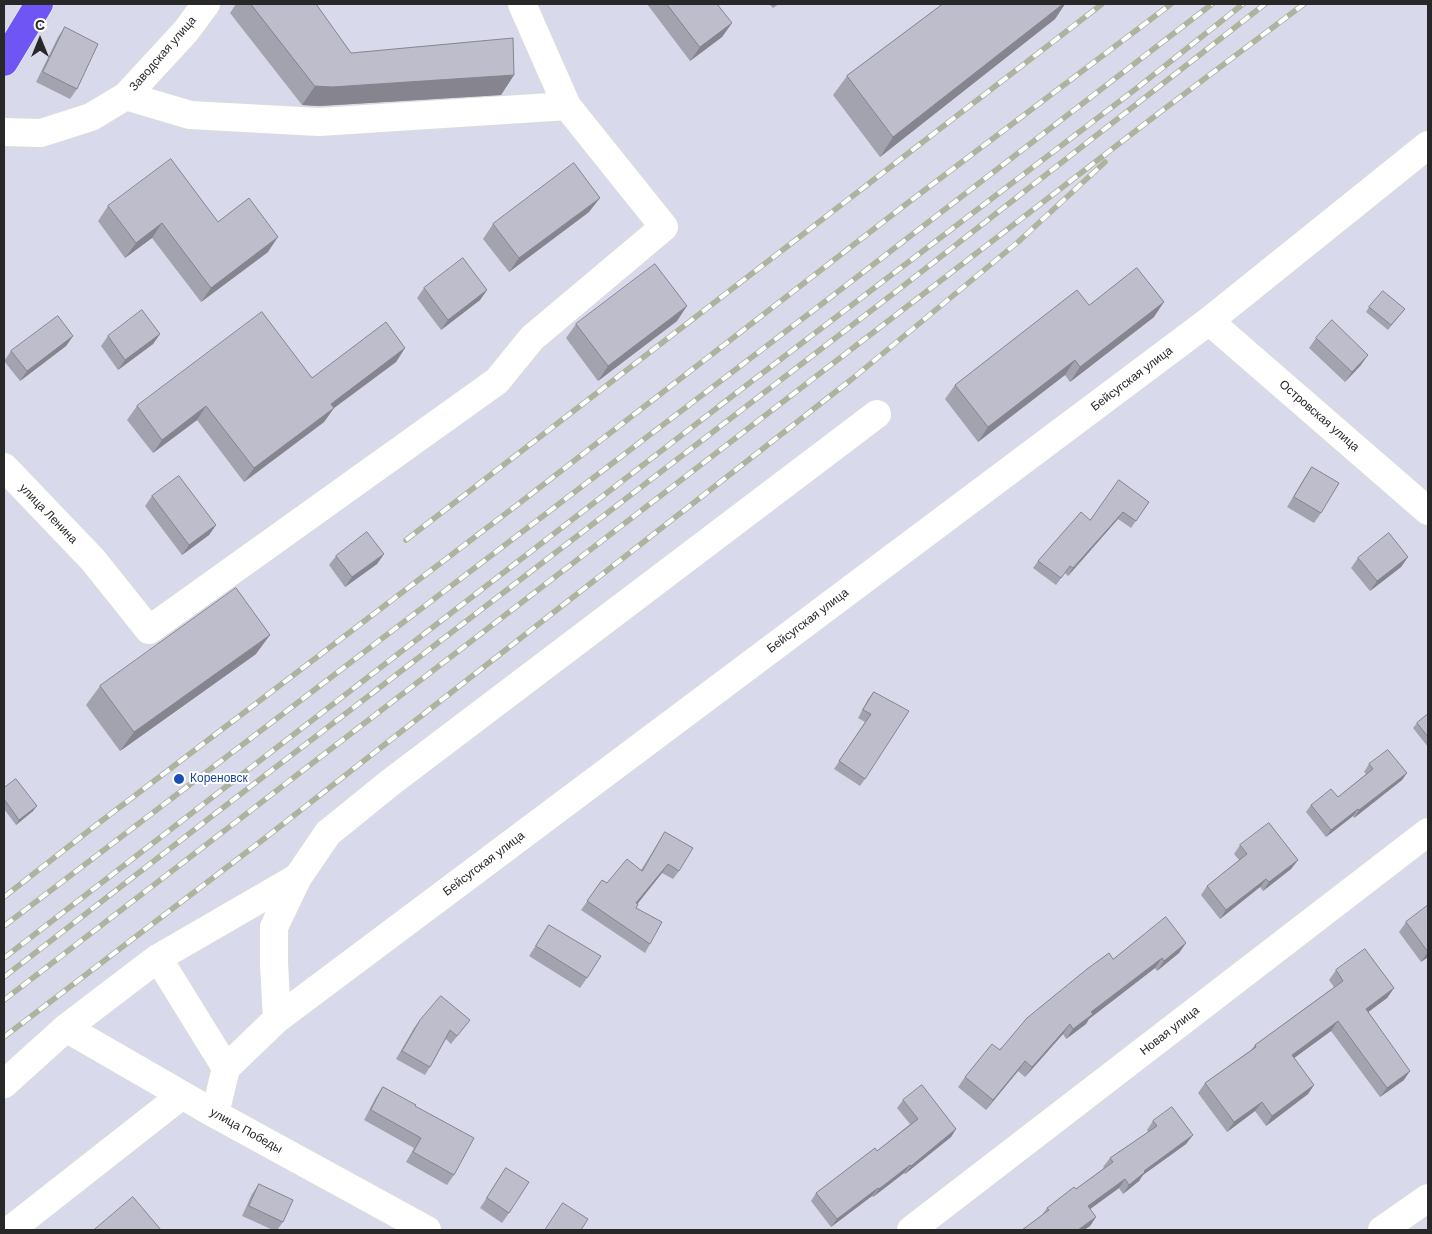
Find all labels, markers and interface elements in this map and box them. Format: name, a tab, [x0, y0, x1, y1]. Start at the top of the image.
street label: Заводская улица	[127, 14, 199, 94]
north arrow	[15, 15, 65, 65]
text: С	[35, 17, 45, 33]
street label: Бейсугская улица	[1088, 344, 1176, 414]
street label: Островская улица	[1276, 377, 1362, 455]
street label: улица Ленина	[16, 481, 80, 547]
street label: Бейсугская улица	[764, 586, 852, 656]
marker: Кореновск	[172, 772, 186, 786]
place label: Кореновск	[190, 772, 248, 786]
street label: Бейсугская улица	[440, 829, 528, 899]
street label: Новая улица	[1138, 1003, 1202, 1059]
street label: улица Победы	[207, 1105, 285, 1157]

